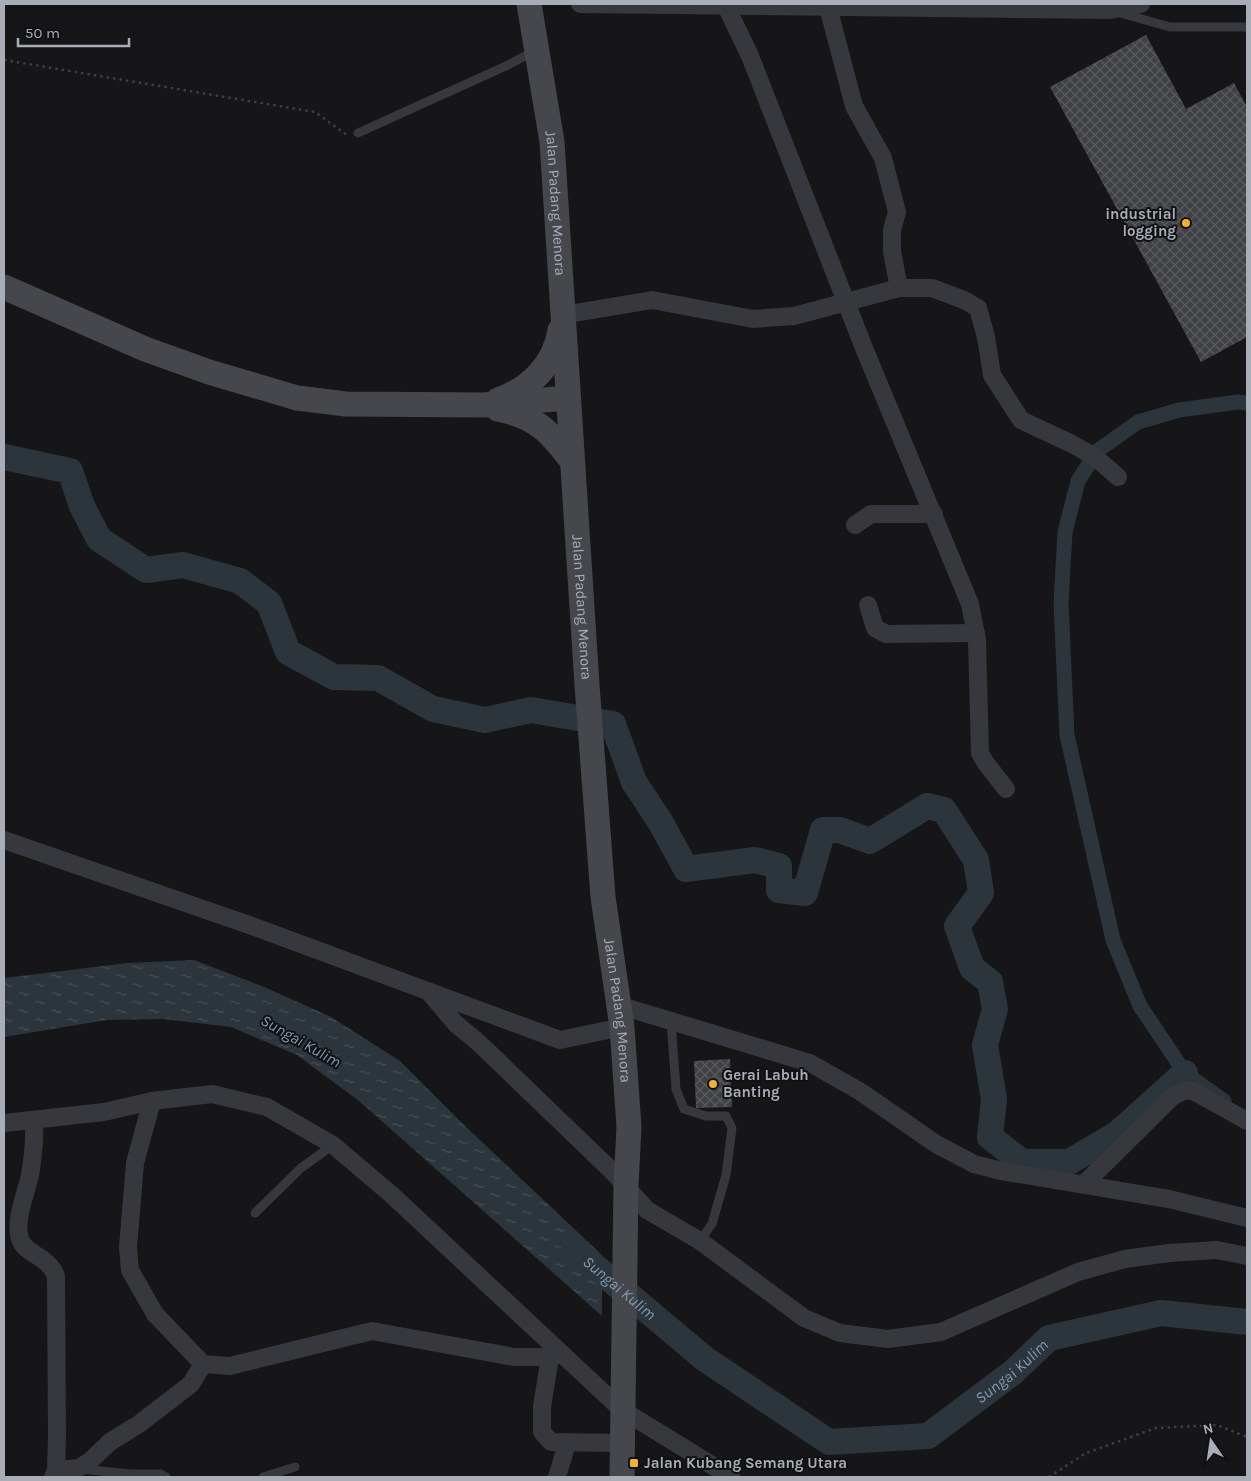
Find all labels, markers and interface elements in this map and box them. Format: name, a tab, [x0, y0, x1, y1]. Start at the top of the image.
scale bar	[18, 15, 129, 47]
text: 50 m	[25, 24, 60, 42]
street label: Jalan Padang Menora	[541, 129, 570, 276]
place label: industrial logging	[1105, 205, 1176, 240]
marker: industrial logging	[1180, 217, 1192, 229]
street label: Jalan Padang Menora	[568, 534, 596, 680]
street label: Jalan Padang Menora	[600, 937, 635, 1083]
water label: Sungai Kulim	[258, 1010, 344, 1072]
place label: Gerai Labuh Banting	[723, 1066, 809, 1101]
marker: Gerai Labuh Banting	[707, 1078, 719, 1090]
water label: Sungai Kulim	[580, 1252, 660, 1324]
water label: Sungai Kulim	[971, 1335, 1051, 1407]
north arrow	[1186, 1416, 1236, 1466]
text: N	[1201, 1419, 1215, 1438]
place label: Jalan Kubang Semang Utara	[644, 1454, 847, 1472]
marker: Jalan Kubang Semang Utara	[628, 1457, 640, 1469]

